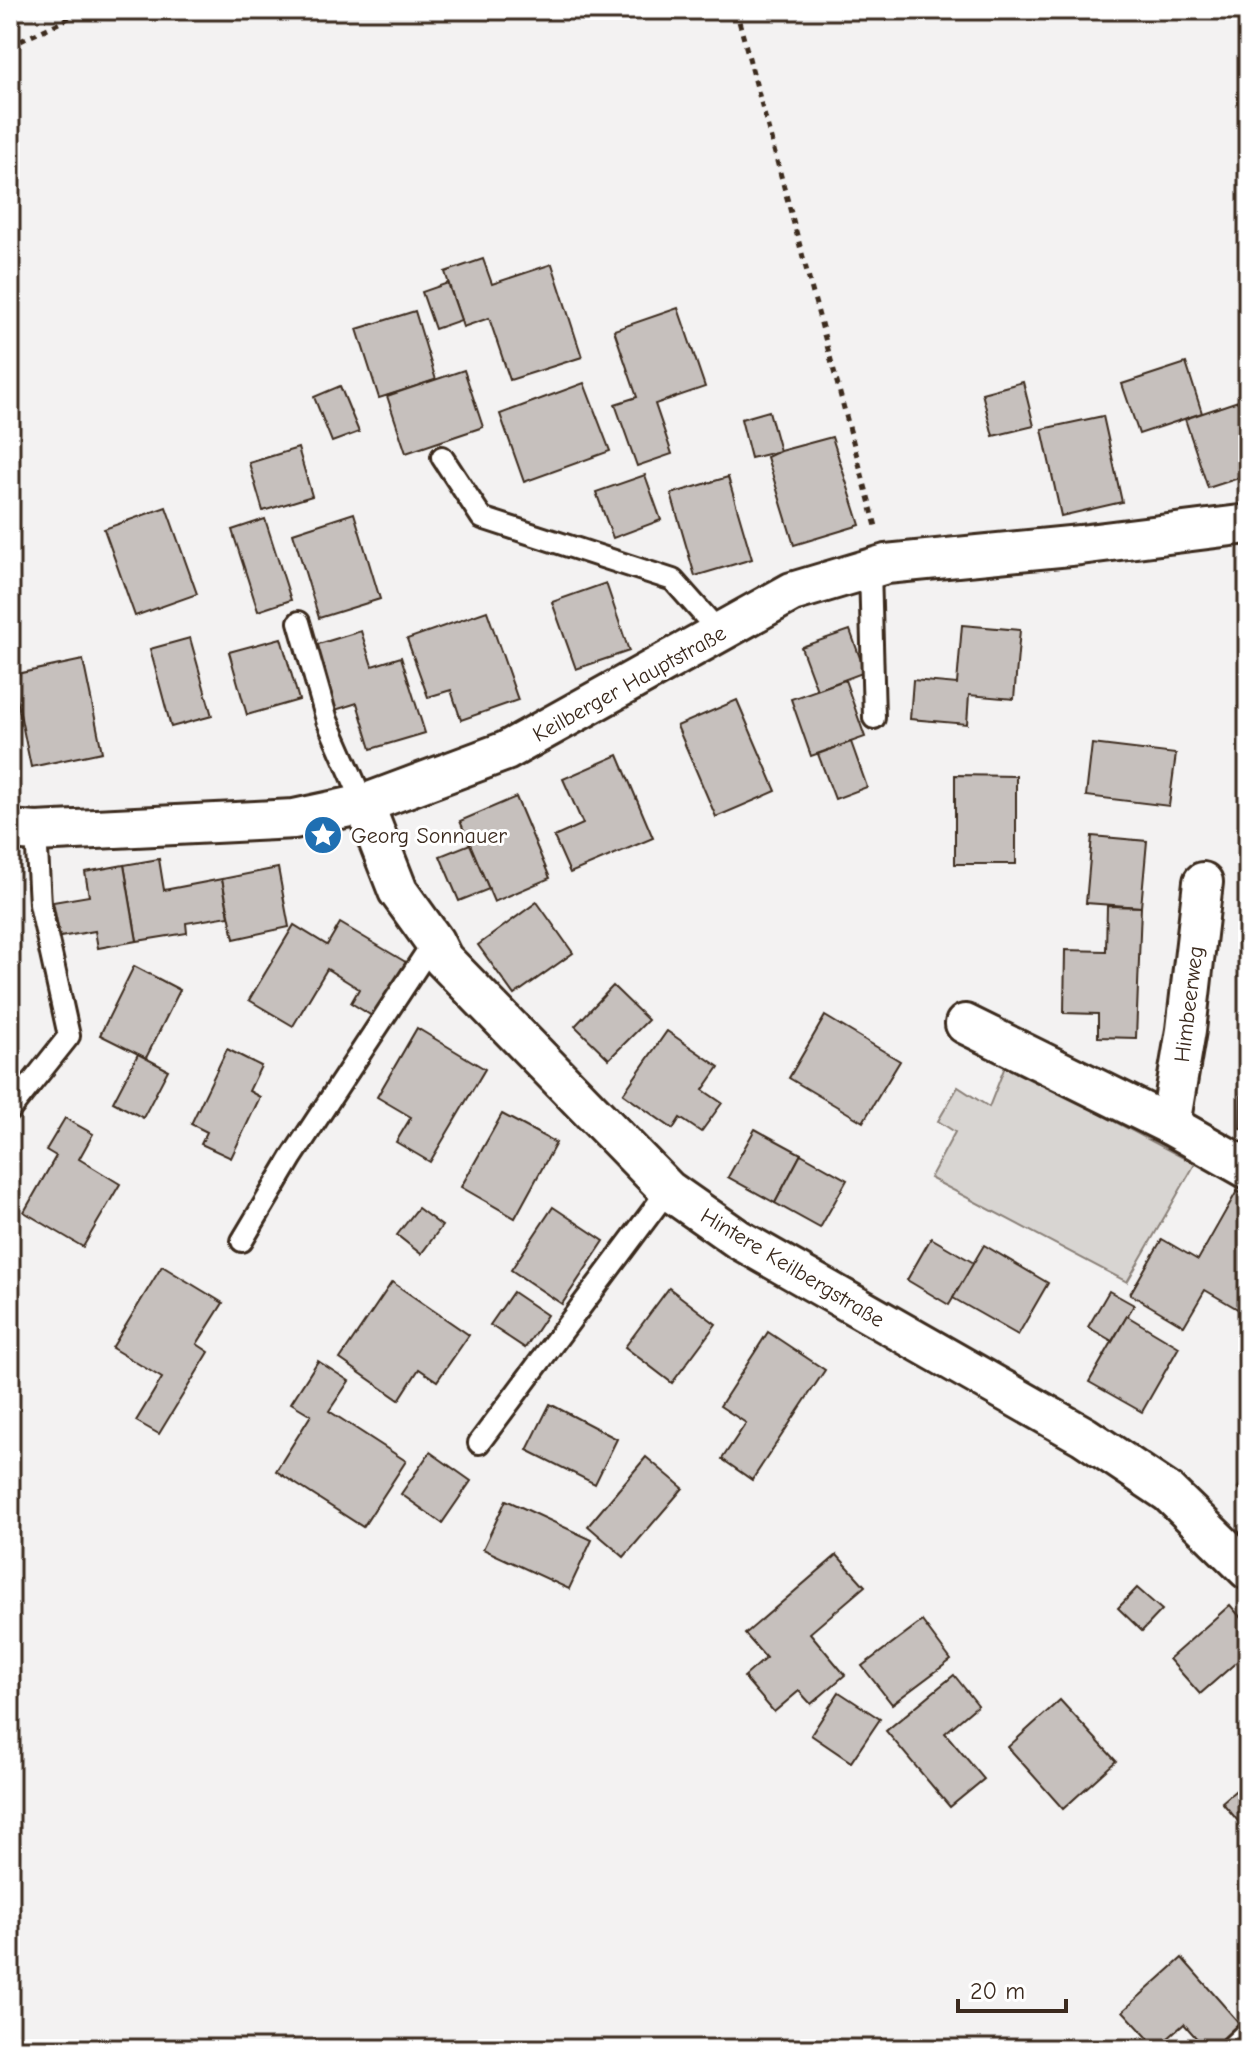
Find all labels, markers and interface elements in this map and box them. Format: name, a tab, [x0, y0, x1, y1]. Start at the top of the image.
street label: Keilberger Hauptstraße	[528, 620, 731, 748]
place icon: Georg Sonnauer	[302, 814, 344, 856]
place label: Georg Sonnauer	[351, 823, 507, 849]
street label: Himbeerweg	[1169, 944, 1209, 1064]
street label: Hintere Keilbergstraße	[696, 1203, 889, 1333]
scale bar	[958, 1963, 1066, 2013]
text: 20 m	[970, 1977, 1025, 2005]

